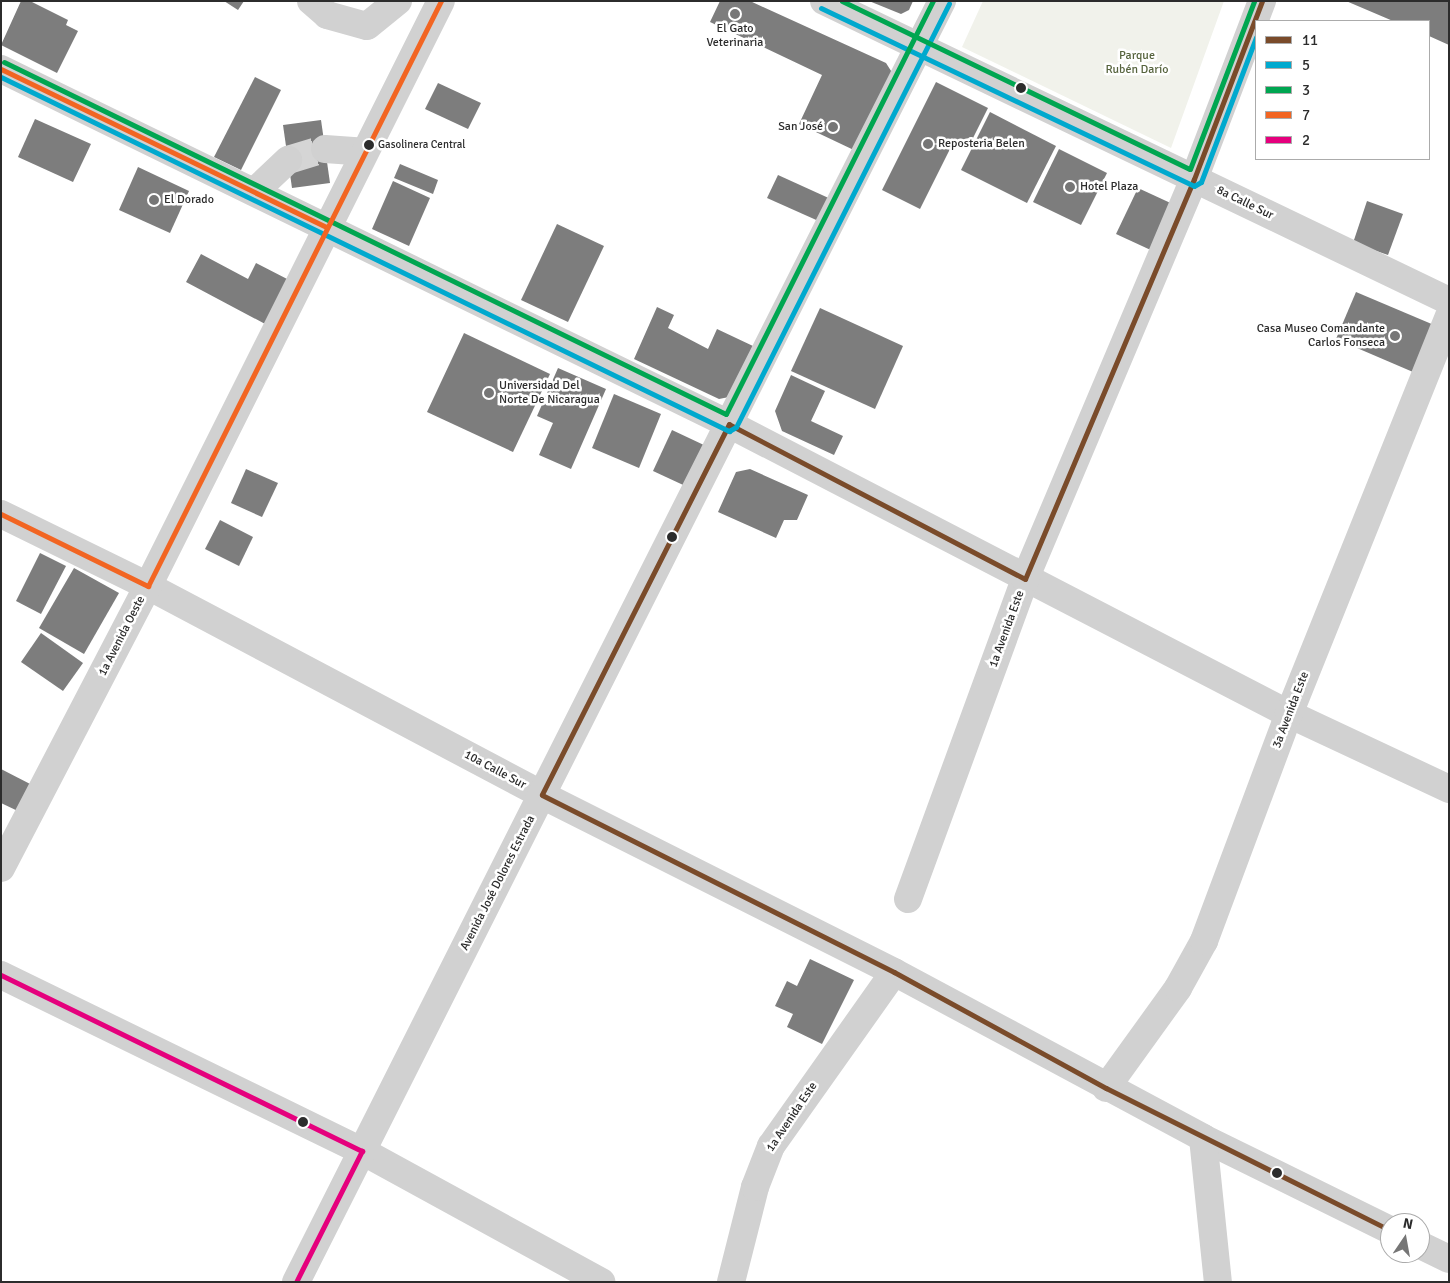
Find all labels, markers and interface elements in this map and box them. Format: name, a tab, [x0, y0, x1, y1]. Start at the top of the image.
marker: El Gato Veterinaria	[729, 8, 741, 20]
legend	[1255, 20, 1430, 160]
place label: El Gato Veterinaria	[707, 22, 763, 50]
text: 11	[1302, 31, 1318, 49]
park label: Parque Rubén Darío	[1106, 49, 1168, 77]
text: 5	[1302, 56, 1310, 74]
text: 3	[1302, 81, 1310, 99]
unlabelled marker	[1016, 83, 1026, 93]
text: 7	[1302, 106, 1310, 124]
place label: San José	[778, 120, 823, 134]
marker: San José	[827, 121, 839, 133]
text: 2	[1302, 131, 1310, 149]
place label: Reposteria Belen	[938, 137, 1025, 151]
place label: Gasolinera Central	[378, 138, 466, 152]
marker: Reposteria Belen	[922, 138, 934, 150]
marker: Gasolinera Central	[364, 140, 374, 150]
place label: Hotel Plaza	[1080, 180, 1138, 194]
marker: Hotel Plaza	[1064, 181, 1076, 193]
street label: 8a Calle Sur	[1214, 183, 1276, 223]
place label: El Dorado	[164, 193, 214, 207]
marker: El Dorado	[148, 194, 160, 206]
place label: Casa Museo Comandante Carlos Fonseca	[1257, 322, 1385, 350]
marker: Casa Museo Comandante Carlos Fonseca	[1389, 330, 1401, 342]
place label: Universidad Del Norte De Nicaragua	[499, 379, 600, 407]
marker: Universidad Del Norte De Nicaragua	[483, 387, 495, 399]
unlabelled marker	[667, 532, 677, 542]
street label: 1a Avenida Este	[986, 589, 1028, 669]
street label: 1a Avenida Oeste	[96, 594, 148, 678]
street label: 3a Avenida Este	[1270, 670, 1312, 750]
street label: 10a Calle Sur	[462, 748, 528, 792]
street label: Avenida José Dolores Estrada	[458, 813, 538, 953]
street label: 1a Avenida Este	[763, 1080, 821, 1154]
unlabelled marker	[298, 1117, 308, 1127]
unlabelled marker	[1272, 1168, 1282, 1178]
north arrow	[1380, 1213, 1430, 1263]
text: N	[1401, 1214, 1415, 1233]

